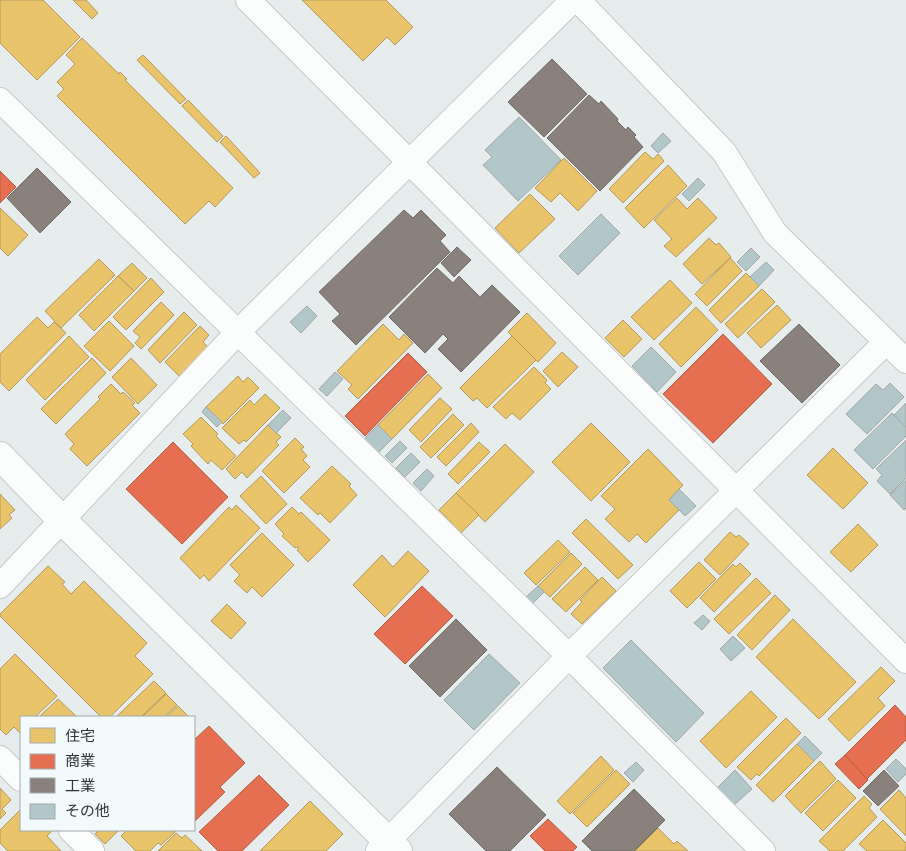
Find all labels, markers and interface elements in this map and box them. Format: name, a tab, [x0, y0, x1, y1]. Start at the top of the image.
legend	[20, 716, 195, 831]
text: 住宅	[65, 727, 95, 745]
text: 商業	[65, 752, 95, 770]
text: 工業	[65, 777, 95, 795]
text: その他	[65, 802, 110, 820]

